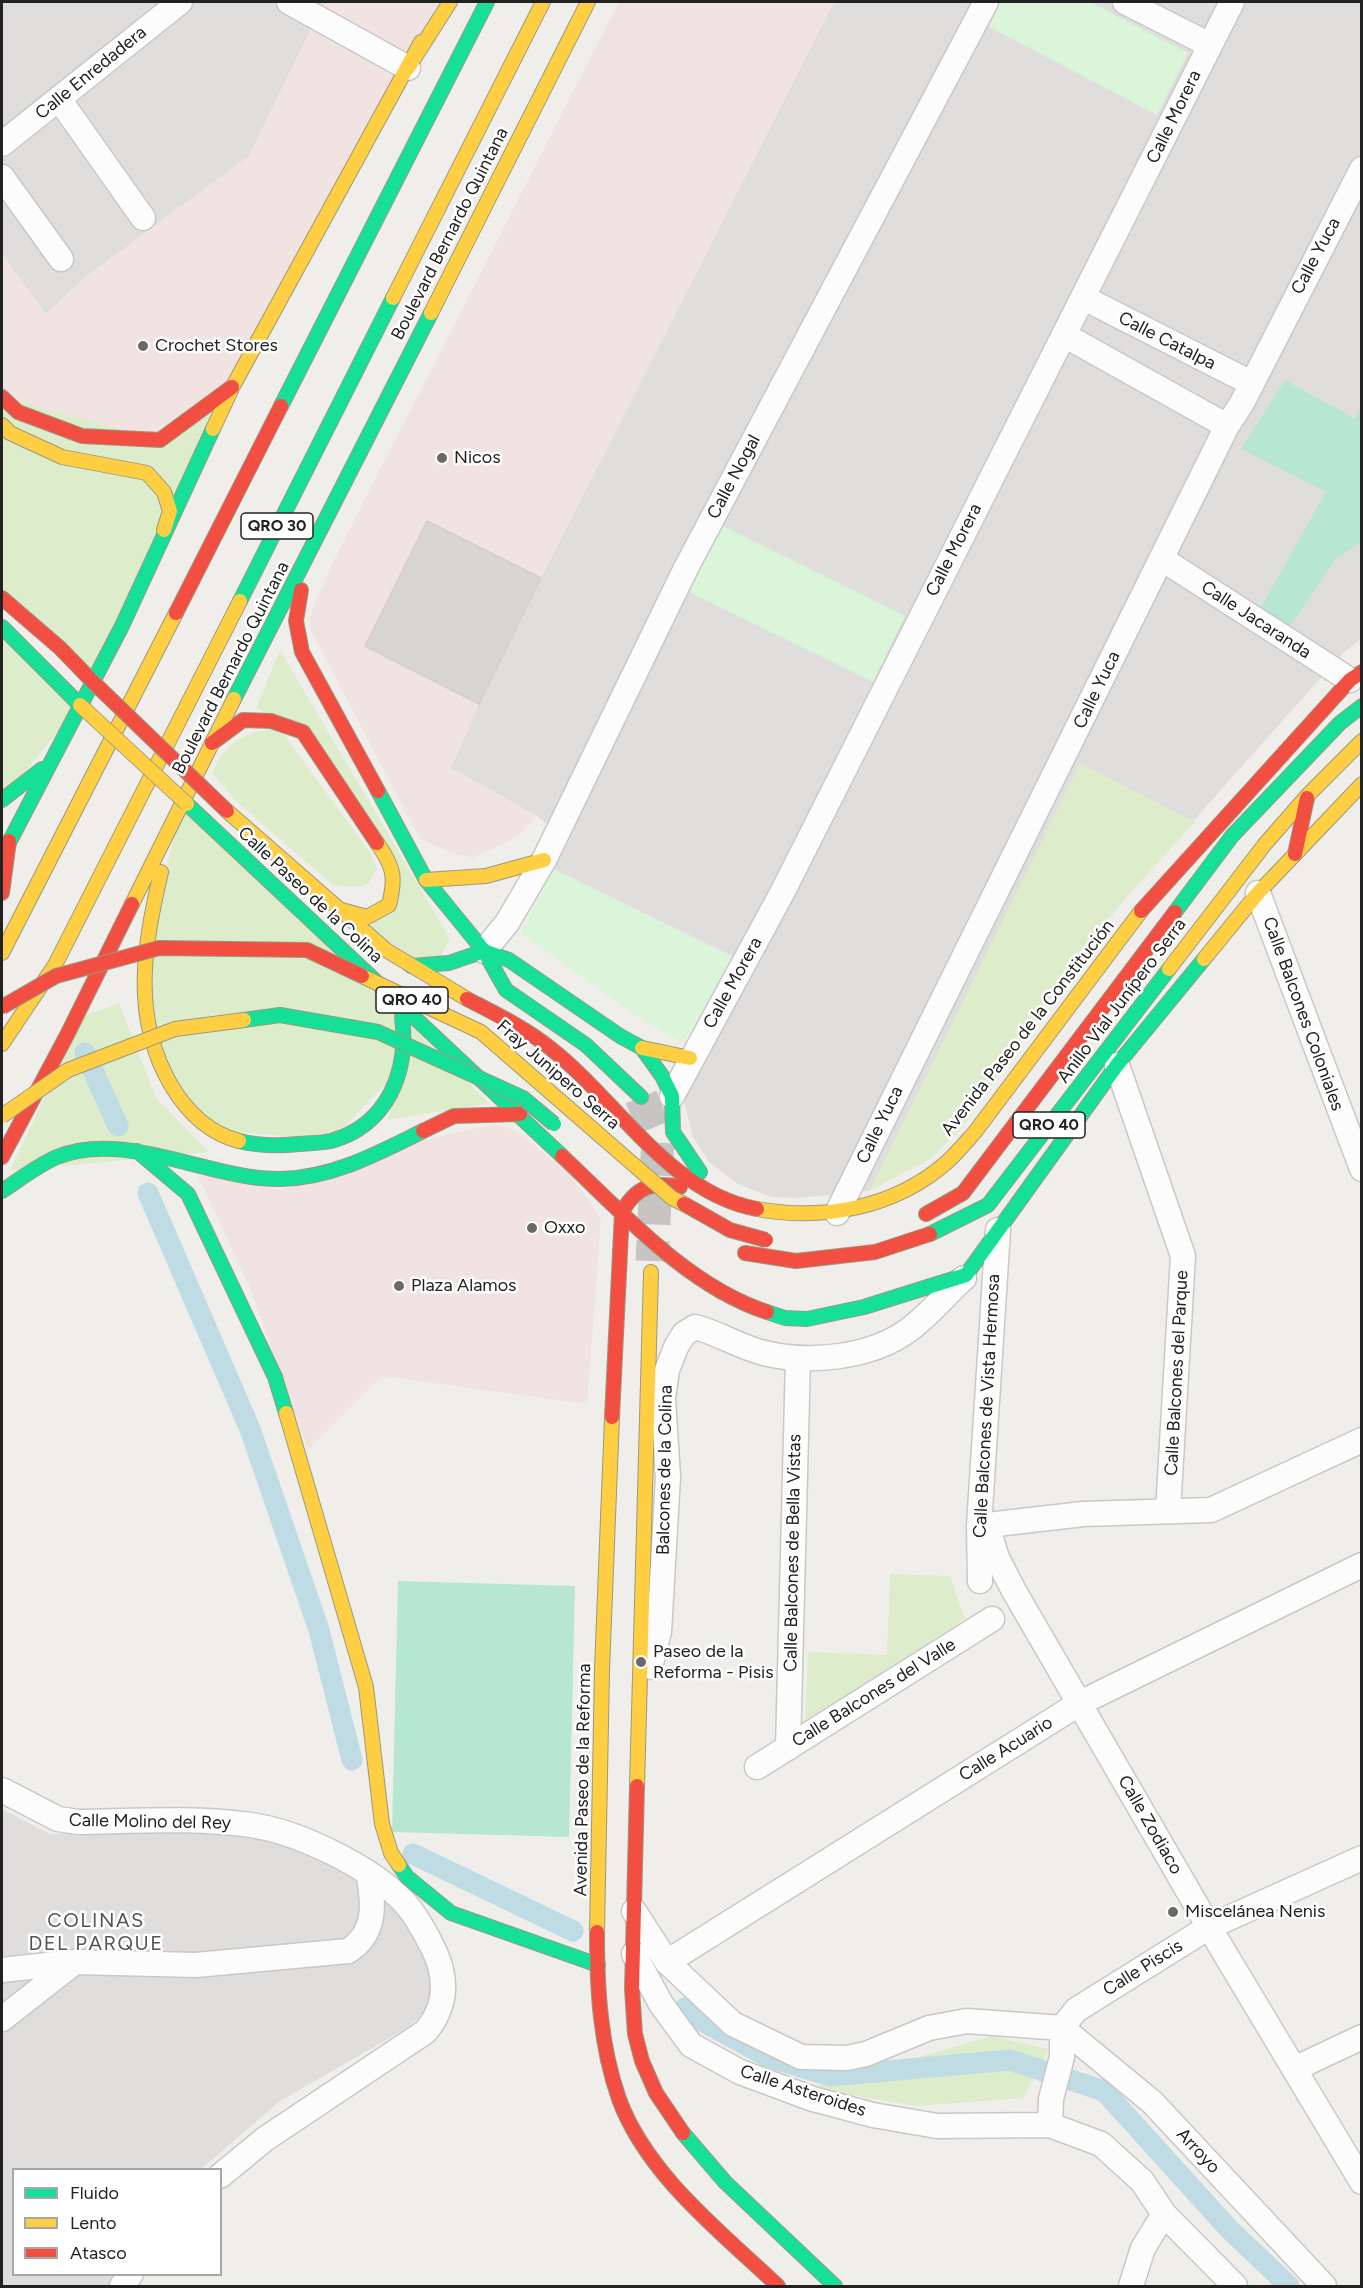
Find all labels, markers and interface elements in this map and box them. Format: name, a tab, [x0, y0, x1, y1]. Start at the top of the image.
street label: Calle Enredadera	[31, 22, 151, 124]
street label: Calle Morera	[1142, 67, 1206, 167]
street label: Boulevard Bernardo Quintana	[387, 124, 513, 344]
street label: Calle Yuca	[1287, 214, 1345, 298]
street label: Calle Catalpa	[1115, 307, 1219, 375]
place label: Crochet Stores	[155, 335, 278, 357]
marker: Crochet Stores	[136, 339, 150, 353]
street label: Calle Nogal	[703, 431, 765, 523]
place label: Nicos	[454, 447, 501, 469]
marker: Nicos	[435, 451, 449, 465]
street label: Calle Morera	[921, 500, 987, 600]
road number: QRO 30	[241, 513, 313, 539]
street label: Boulevard Bernardo Quintana	[168, 558, 294, 778]
street label: Calle Jacaranda	[1197, 576, 1315, 664]
street label: Calle Yuca	[1069, 648, 1125, 732]
street label: Calle Paseo de la Colina	[233, 822, 387, 968]
street label: Anillo Vial Junípero Serra	[1053, 914, 1191, 1088]
street label: Calle Balcones Coloniales	[1258, 914, 1348, 1114]
street label: Avenida Paseo de la Constitución	[937, 916, 1119, 1140]
street label: Calle Morera	[699, 934, 767, 1032]
road number: QRO 40	[376, 987, 448, 1013]
street label: Fray Junipero Serra	[492, 1016, 624, 1134]
street label: Calle Yuca	[852, 1083, 908, 1167]
road number: QRO 40	[1013, 1112, 1085, 1138]
place label: Oxxo	[544, 1217, 585, 1239]
marker: Oxxo	[525, 1221, 539, 1235]
street label: Calle Balcones del Parque	[1161, 1270, 1193, 1476]
street label: Calle Balcones de Vista Hermosa	[969, 1273, 1005, 1539]
place label: Plaza Alamos	[411, 1275, 516, 1297]
marker: Plaza Alamos	[392, 1279, 406, 1293]
street label: Balcones de la Colina	[653, 1385, 677, 1555]
street label: Calle Balcones de Bella Vistas	[780, 1434, 806, 1672]
street label: Calle Balcones del Valle	[788, 1634, 960, 1752]
place label: Paseo de la Reforma - Pisis	[653, 1641, 774, 1684]
marker: Paseo de la Reforma - Pisis	[634, 1655, 648, 1669]
street label: Avenida Paseo de la Reforma	[570, 1663, 596, 1897]
street label: Calle Acuario	[955, 1712, 1057, 1786]
street label: Calle Zodiaco	[1113, 1772, 1187, 1878]
street label: Calle Molino del Rey	[69, 1810, 231, 1834]
place label: Miscelánea Nenis	[1185, 1901, 1325, 1923]
marker: Miscelánea Nenis	[1166, 1905, 1180, 1919]
district label: COLINAS DEL PARQUE	[28, 1909, 164, 1956]
street label: Calle Piscis	[1099, 1935, 1187, 2001]
street label: Calle Asteroides	[737, 2060, 869, 2122]
street label: Arroyo	[1172, 2124, 1224, 2178]
legend	[12, 2168, 222, 2276]
text: Fluido	[70, 2182, 119, 2204]
text: Lento	[70, 2212, 116, 2234]
text: Atasco	[70, 2242, 127, 2264]

